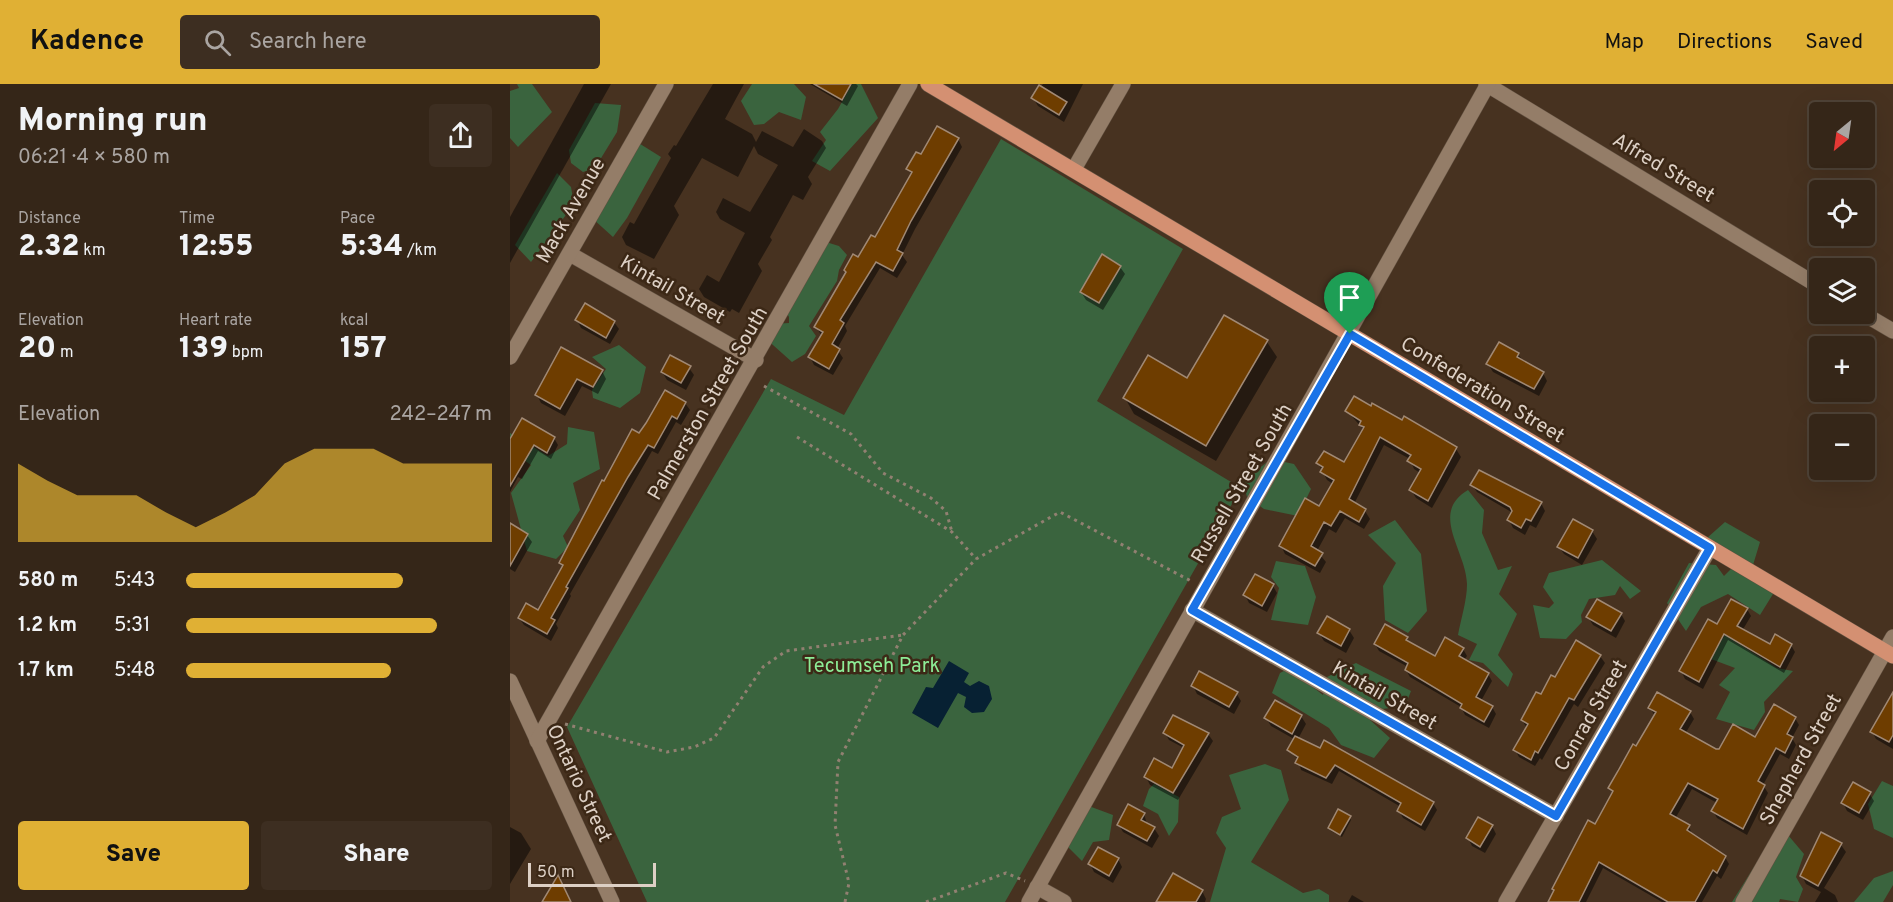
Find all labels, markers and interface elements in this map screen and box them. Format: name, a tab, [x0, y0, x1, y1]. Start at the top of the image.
search box	[180, 15, 600, 69]
text: Kadence	[30, 24, 144, 60]
icon: search	[201, 26, 234, 59]
text: Search here	[249, 29, 367, 56]
text: Map	[1604, 29, 1644, 56]
text: Directions	[1677, 29, 1772, 56]
text: Saved	[1805, 29, 1863, 56]
text: Morning run	[18, 101, 208, 143]
north arrow	[1809, 102, 1875, 168]
map controls	[1809, 102, 1875, 480]
button: share	[429, 104, 492, 167]
street label: Alfred Street	[1607, 128, 1719, 209]
text: 06:21 · 4 × 580 m	[18, 145, 170, 171]
street label: Mack Avenue	[531, 154, 612, 268]
button: locate	[1809, 180, 1875, 246]
text: Distance	[18, 209, 81, 229]
text: Time	[179, 209, 215, 229]
text: Pace	[340, 209, 375, 229]
text: 2.32	[18, 229, 80, 266]
text: 12:55	[179, 229, 254, 266]
text: 5:34	[340, 229, 403, 266]
text: km	[80, 241, 105, 261]
text: /km	[403, 241, 437, 261]
street label: Kintail Street	[615, 250, 729, 331]
button: layers	[1809, 258, 1875, 324]
pin	[1324, 272, 1375, 334]
icon: arrive	[1333, 281, 1366, 314]
street label: Palmerston Street South	[643, 302, 775, 506]
text: Elevation	[18, 311, 84, 331]
text: Heart rate	[179, 311, 252, 331]
text: kcal	[340, 311, 368, 331]
text: 20	[18, 331, 56, 368]
text: 139	[179, 331, 228, 368]
text: 157	[340, 331, 387, 368]
street label: Confederation Street	[1395, 331, 1569, 450]
button: +	[1809, 336, 1875, 402]
text: m	[56, 343, 74, 363]
text: bpm	[228, 343, 263, 363]
street label: Russell Street South	[1186, 399, 1299, 569]
text: Elevation	[18, 402, 100, 428]
text: 242–247 m	[390, 402, 492, 428]
button: −	[1809, 414, 1875, 480]
text: 580 m	[18, 568, 78, 594]
text: 5:43	[114, 568, 155, 594]
text: 1.2 km	[18, 613, 77, 639]
text: 5:31	[114, 613, 150, 639]
park label: Tecumseh Park	[804, 654, 940, 680]
street label: Conrad Street	[1549, 655, 1634, 777]
street label: Kintail Street	[1327, 656, 1441, 737]
text: 1.7 km	[18, 658, 74, 684]
text: 5:48	[114, 658, 156, 684]
street label: Shepherd Street	[1755, 690, 1849, 830]
street label: Ontario Street	[539, 721, 617, 847]
button: Save	[18, 821, 249, 890]
button: Share	[261, 821, 492, 890]
scale bar	[528, 860, 656, 888]
text: 50 m	[537, 863, 575, 883]

